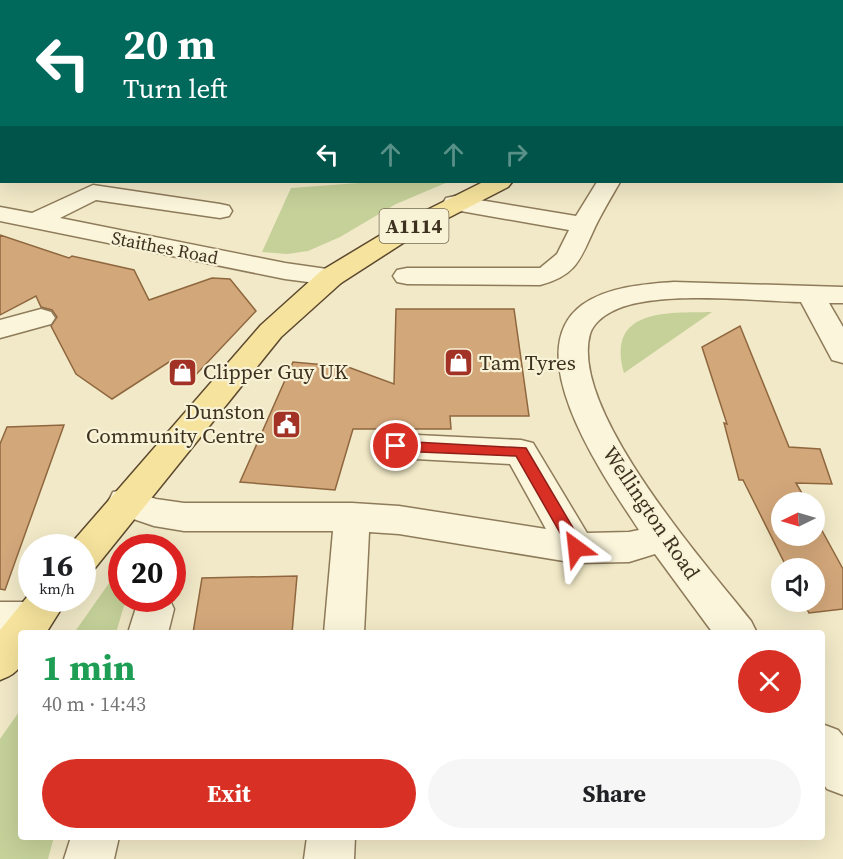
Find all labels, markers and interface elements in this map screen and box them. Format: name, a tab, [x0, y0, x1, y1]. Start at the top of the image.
text: 20 m	[123, 15, 216, 73]
icon: left	[24, 24, 102, 102]
text: Turn left	[123, 70, 227, 107]
icon: left	[311, 138, 344, 171]
icon: ahead	[374, 138, 407, 171]
icon: ahead	[437, 138, 470, 171]
icon: right	[500, 138, 533, 171]
road number: A1114	[380, 209, 448, 243]
street label: Staithes Road	[110, 225, 221, 270]
shop icon: Tam Tyres	[442, 347, 474, 379]
place label: Tam Tyres	[479, 348, 576, 377]
shop icon: Clipper Guy UK	[166, 356, 198, 388]
place label: Clipper Guy UK	[203, 357, 348, 386]
place label: Dunston Community Centre	[86, 397, 265, 450]
public building icon: Dunston Community Centre	[270, 408, 302, 440]
pin	[370, 420, 421, 471]
icon: arrive	[379, 429, 412, 462]
street label: Wellington Road	[596, 440, 707, 585]
north arrow	[771, 492, 825, 546]
map controls	[771, 492, 825, 612]
position arrow	[544, 516, 608, 580]
speed limit sign: 20	[108, 534, 186, 612]
text: 16	[41, 545, 73, 586]
button: sound	[771, 558, 825, 612]
text: km/h	[39, 578, 75, 599]
text: 1 min	[42, 643, 135, 692]
button: close	[738, 650, 801, 713]
text: 40 m · 14:43	[42, 690, 146, 718]
button: Exit	[42, 759, 416, 828]
button: Share	[428, 759, 801, 828]

